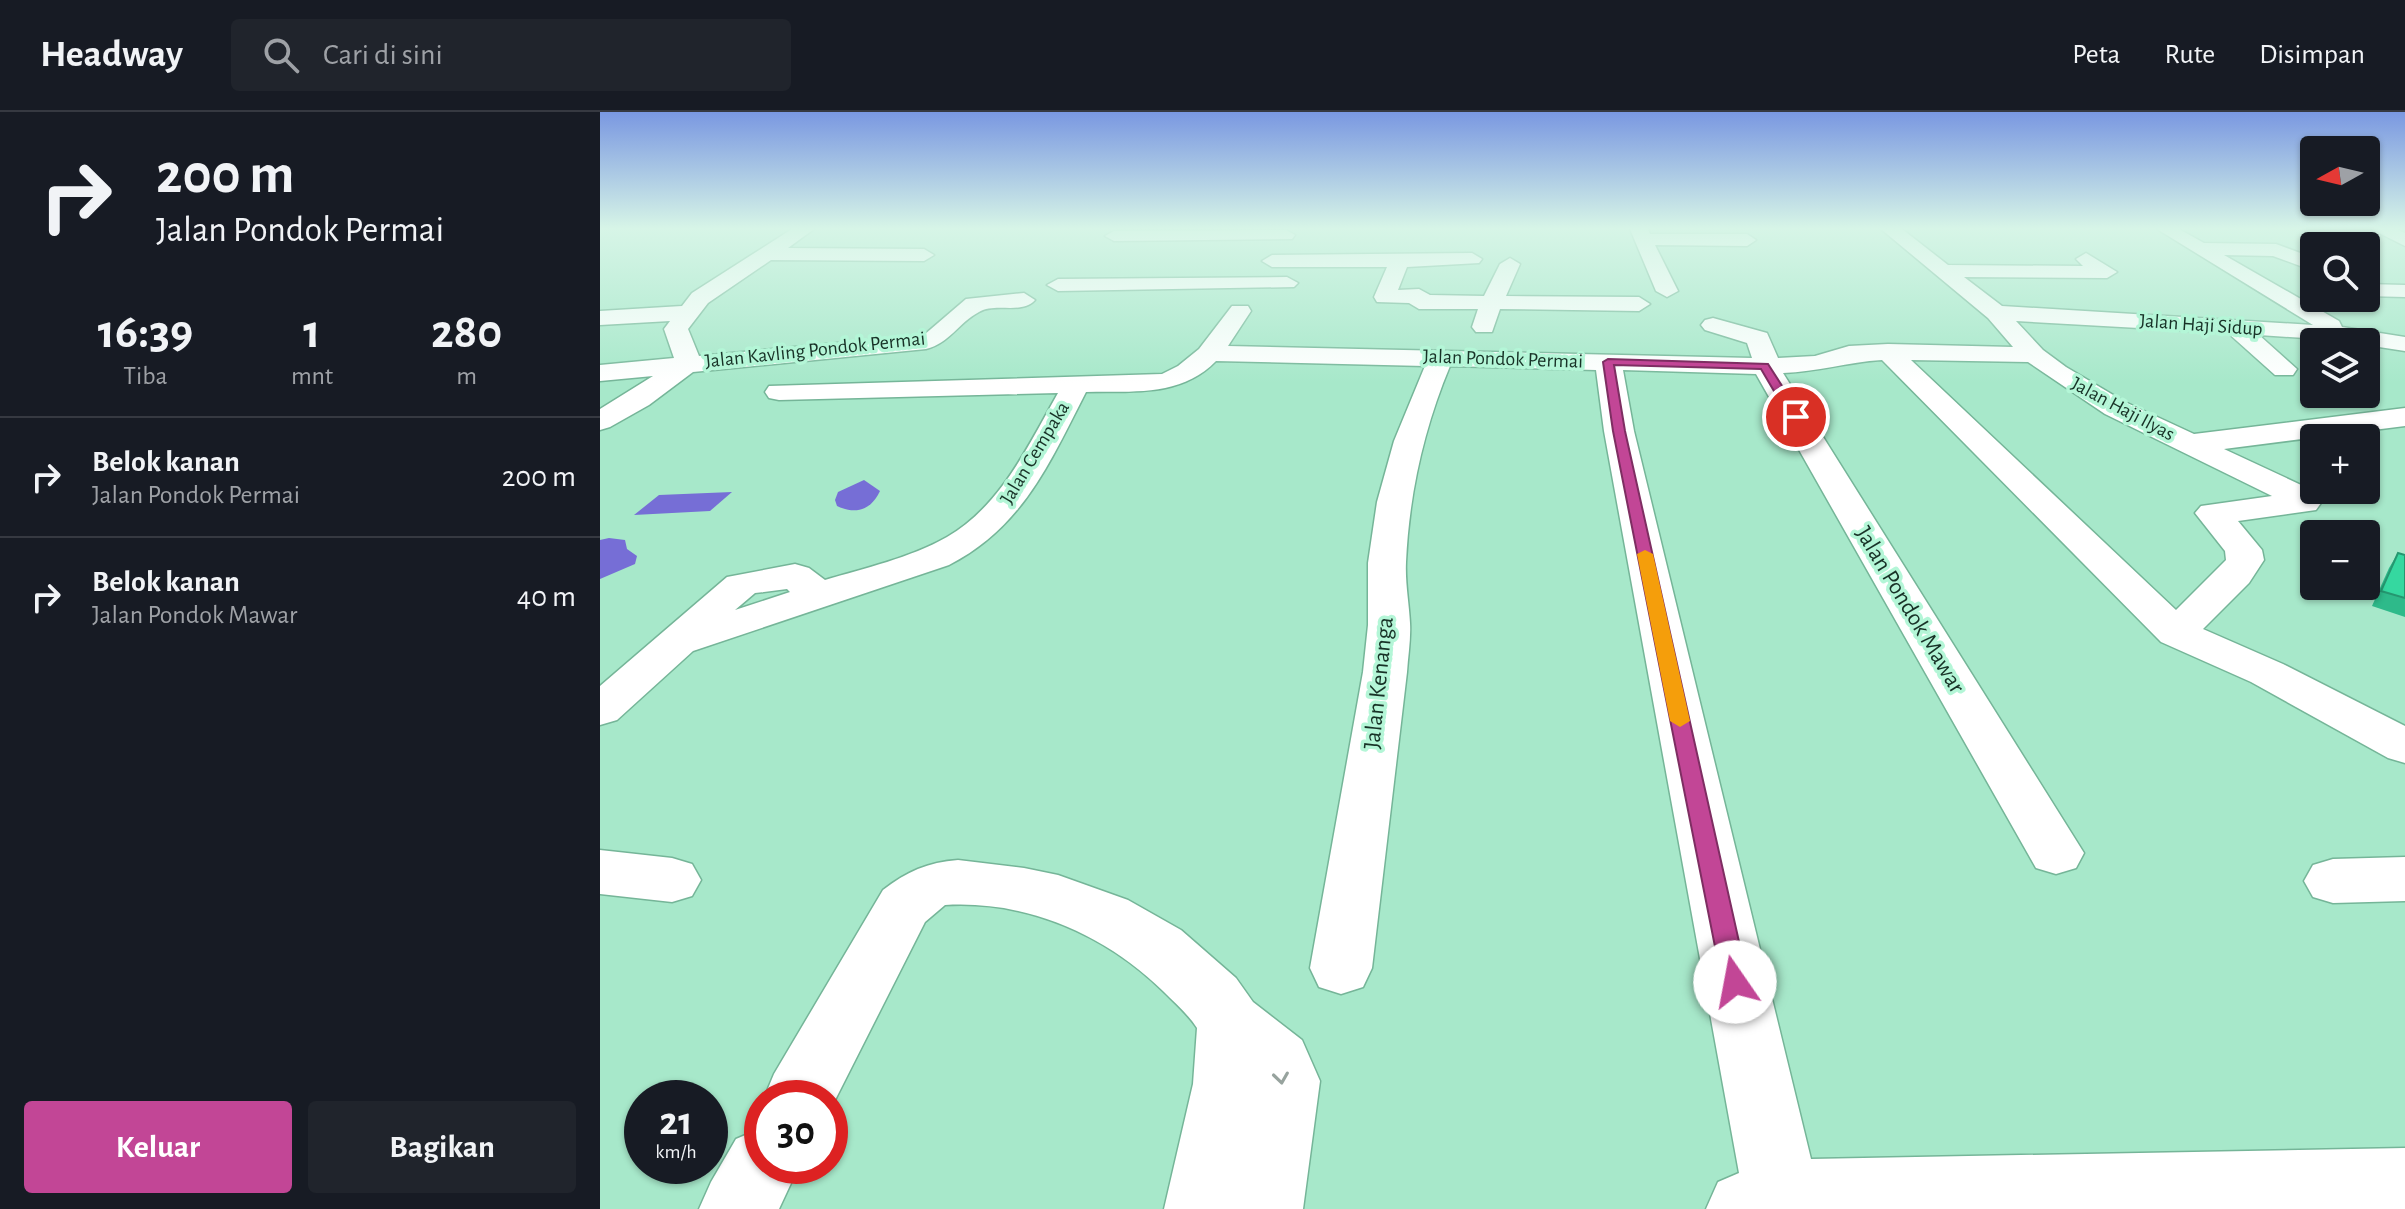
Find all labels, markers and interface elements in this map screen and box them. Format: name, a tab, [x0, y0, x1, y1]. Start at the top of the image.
search box	[231, 19, 791, 91]
icon: search	[259, 33, 303, 77]
text: Headway	[40, 36, 183, 74]
text: Cari di sini	[323, 40, 443, 70]
text: Peta	[2072, 41, 2121, 69]
text: Rute	[2165, 41, 2215, 69]
text: Disimpan	[2259, 41, 2365, 69]
north arrow	[2300, 136, 2380, 216]
map controls	[2300, 136, 2380, 600]
icon: right	[24, 144, 128, 248]
text: 200 m	[156, 147, 294, 203]
text: Jalan Pondok Permai	[156, 212, 444, 248]
button: search	[2300, 232, 2380, 312]
text: 16:39	[98, 309, 193, 357]
text: 1	[303, 309, 321, 357]
text: 280	[431, 309, 502, 357]
street label: Jalan Haji Sidup	[2139, 311, 2263, 339]
street label: Jalan Kavling Pondok Permai	[704, 328, 926, 372]
button: layers	[2300, 328, 2380, 408]
street label: Jalan Pondok Permai	[1423, 346, 1583, 372]
text: Tiba	[123, 363, 168, 389]
text: mnt	[291, 363, 333, 389]
text: m	[456, 363, 477, 389]
street label: Jalan Haji Ilyas	[2068, 373, 2178, 445]
pin	[1762, 383, 1830, 451]
icon: arrive	[1774, 395, 1818, 439]
street label: Jalan Cempaka	[997, 398, 1073, 508]
button: +	[2300, 424, 2380, 504]
text: Belok kanan	[92, 447, 240, 477]
icon: right	[24, 455, 68, 499]
text: 200 m	[502, 462, 576, 492]
text: Jalan Pondok Permai	[92, 482, 300, 508]
button: −	[2300, 520, 2380, 600]
street label: Jalan Pondok Mawar	[1851, 523, 1969, 698]
text: Belok kanan	[92, 567, 240, 597]
icon: right	[24, 575, 68, 619]
text: 40 m	[517, 582, 576, 612]
text: Jalan Pondok Mawar	[92, 602, 297, 628]
street label: Jalan Kenanga	[1360, 616, 1398, 750]
position arrow	[1693, 940, 1777, 1024]
one-way arrow	[1272, 1071, 1289, 1084]
speed limit sign: 30	[744, 1080, 848, 1184]
button: Keluar	[24, 1101, 292, 1193]
button: Bagikan	[308, 1101, 576, 1193]
text: 21	[659, 1102, 693, 1142]
text: km/h	[655, 1142, 697, 1162]

